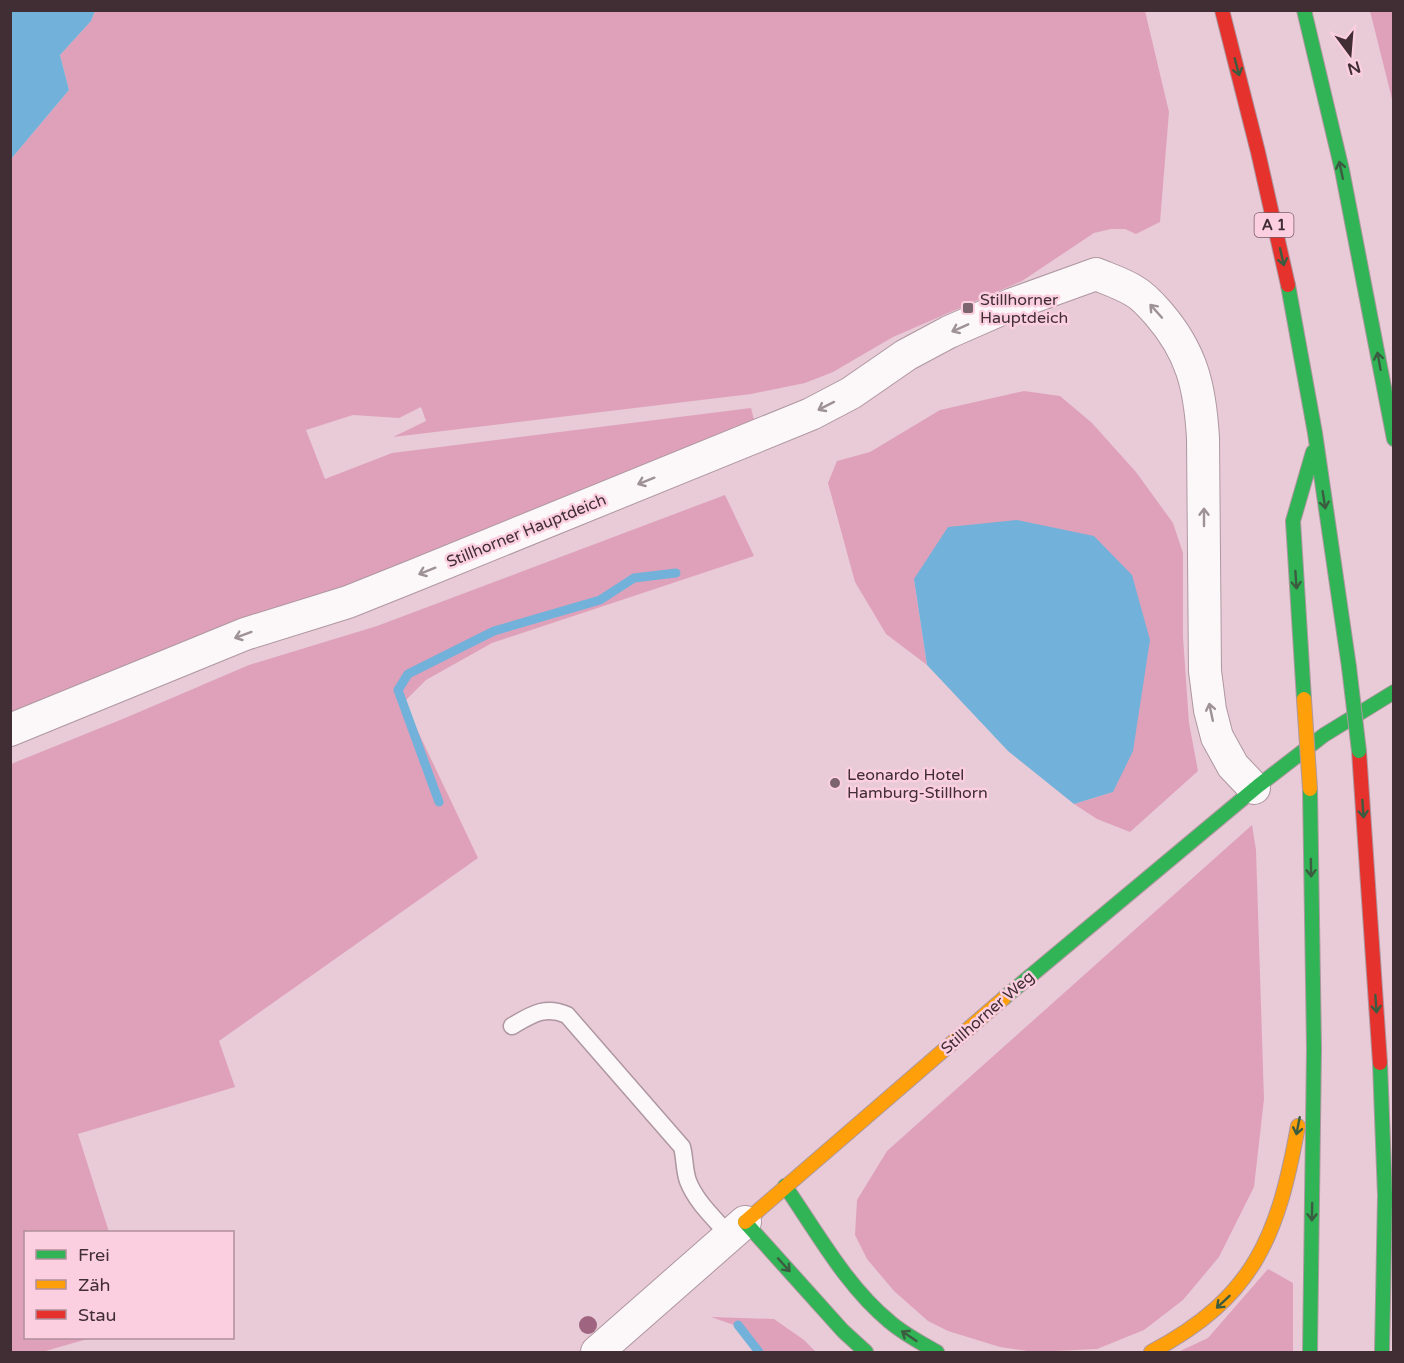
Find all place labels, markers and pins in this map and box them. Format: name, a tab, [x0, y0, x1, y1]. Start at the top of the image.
place label: Stillhorner Hauptdeich	[980, 290, 1068, 328]
marker: Stillhorner Hauptdeich	[961, 301, 975, 315]
place label: Leonardo Hotel Hamburg-Stillhorn	[847, 765, 988, 803]
marker: Leonardo Hotel Hamburg-Stillhorn	[828, 776, 842, 790]

